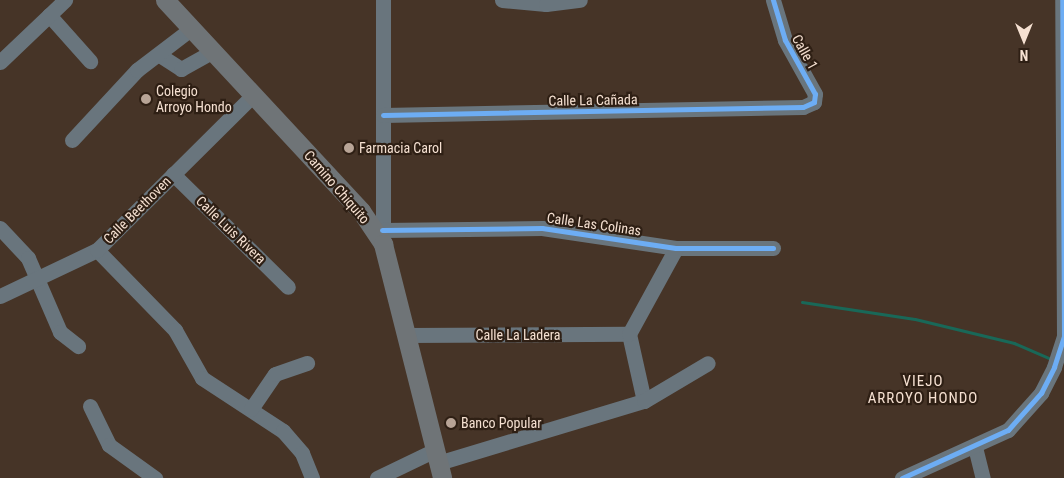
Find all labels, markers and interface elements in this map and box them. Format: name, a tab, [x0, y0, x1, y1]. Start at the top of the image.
north arrow	[999, 15, 1049, 65]
street label: Calle 1	[789, 31, 821, 73]
text: N	[1020, 47, 1028, 63]
place label: Colegio Arroyo Hondo	[156, 83, 232, 115]
street label: Calle La Cañada	[548, 91, 638, 109]
marker: Colegio Arroyo Hondo	[140, 93, 152, 105]
place label: Farmacia Carol	[359, 140, 442, 156]
marker: Farmacia Carol	[343, 142, 355, 154]
street label: Camino Chiquito	[301, 147, 373, 227]
street label: Calle Beethoven	[100, 173, 174, 247]
street label: Calle Luis Rivera	[193, 192, 269, 268]
street label: Calle Las Colinas	[546, 209, 642, 239]
street label: Calle La Ladera	[476, 327, 560, 343]
district label: VIEJO ARROYO HONDO	[866, 372, 980, 407]
place label: Banco Popular	[461, 415, 541, 431]
marker: Banco Popular	[445, 417, 457, 429]

